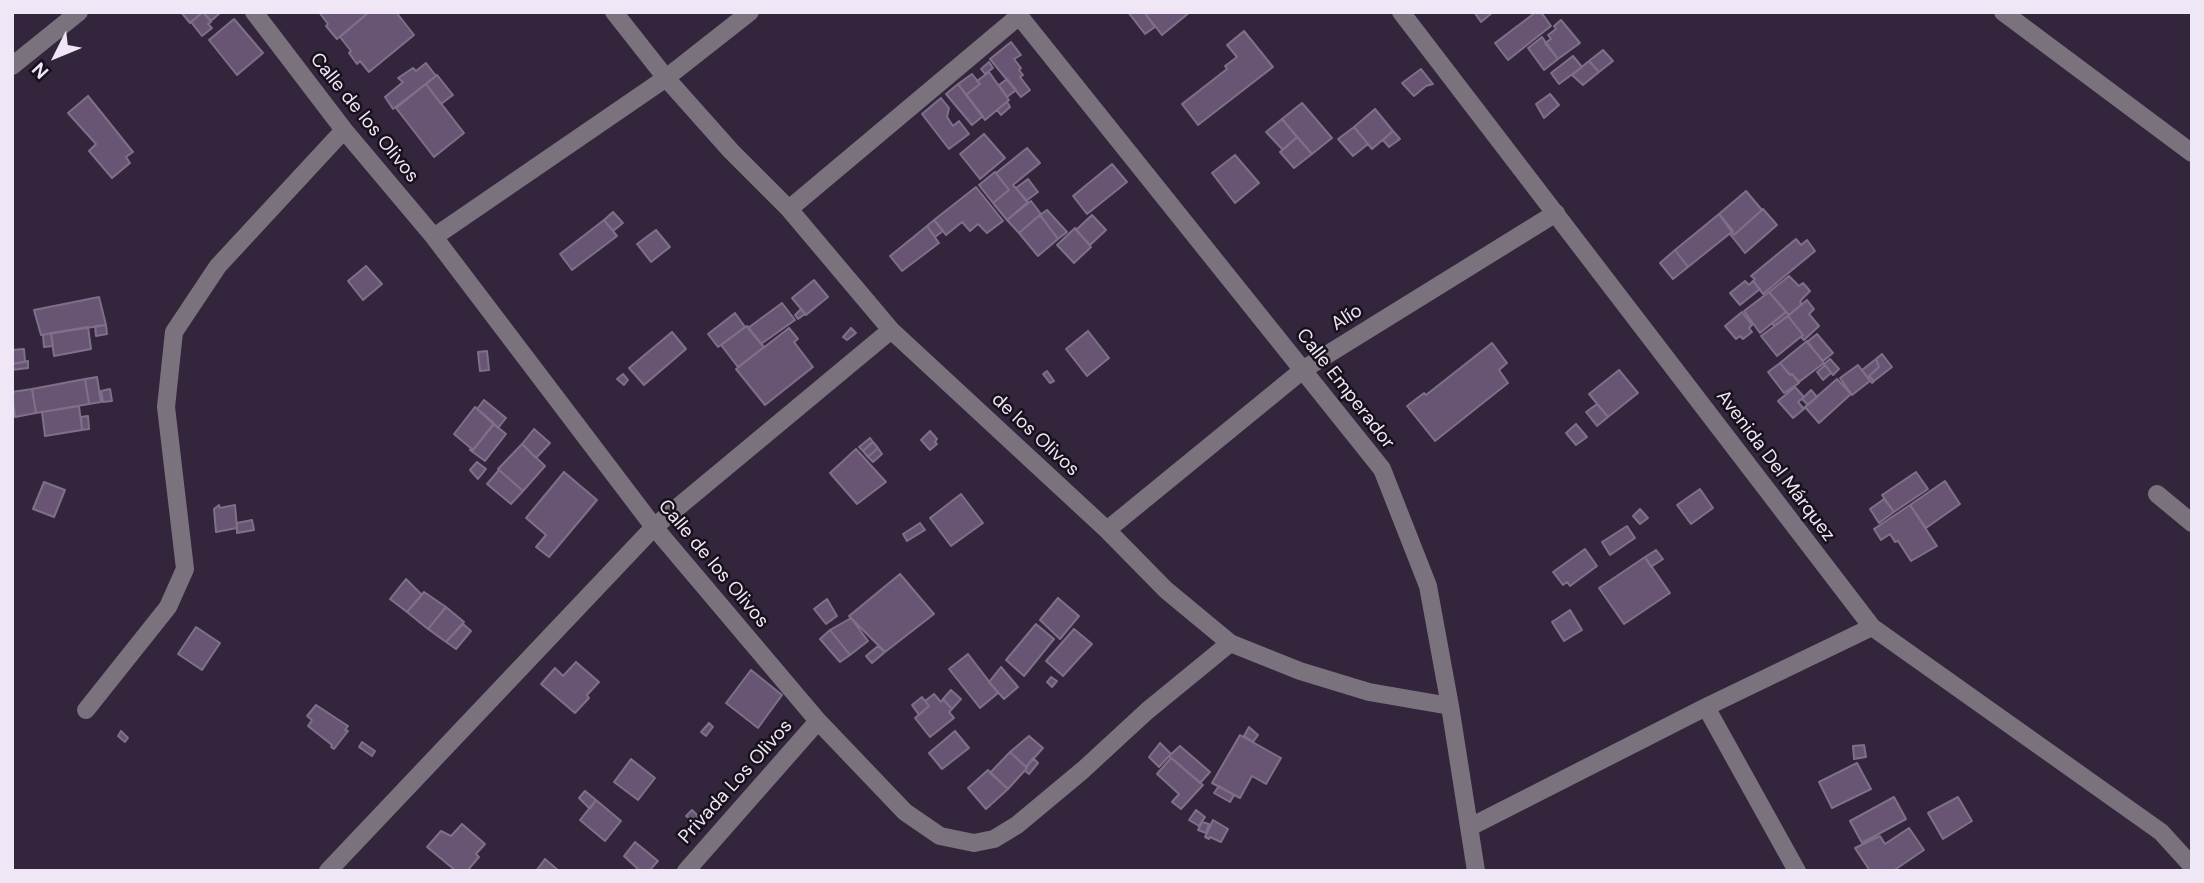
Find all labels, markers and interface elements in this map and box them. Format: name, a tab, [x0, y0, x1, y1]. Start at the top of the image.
north arrow	[21, 21, 91, 91]
street label: Calle de los Olivos	[305, 49, 423, 187]
text: N	[26, 57, 54, 84]
street label: Alío	[1327, 300, 1367, 336]
street label: Calle Emperador	[1291, 324, 1399, 454]
street label: Avenida Del Márquez	[1711, 386, 1839, 546]
street label: de los Olivos	[986, 389, 1084, 481]
street label: Calle de los Olivos	[653, 495, 773, 633]
street label: Privada Los Olivos	[674, 715, 798, 849]

